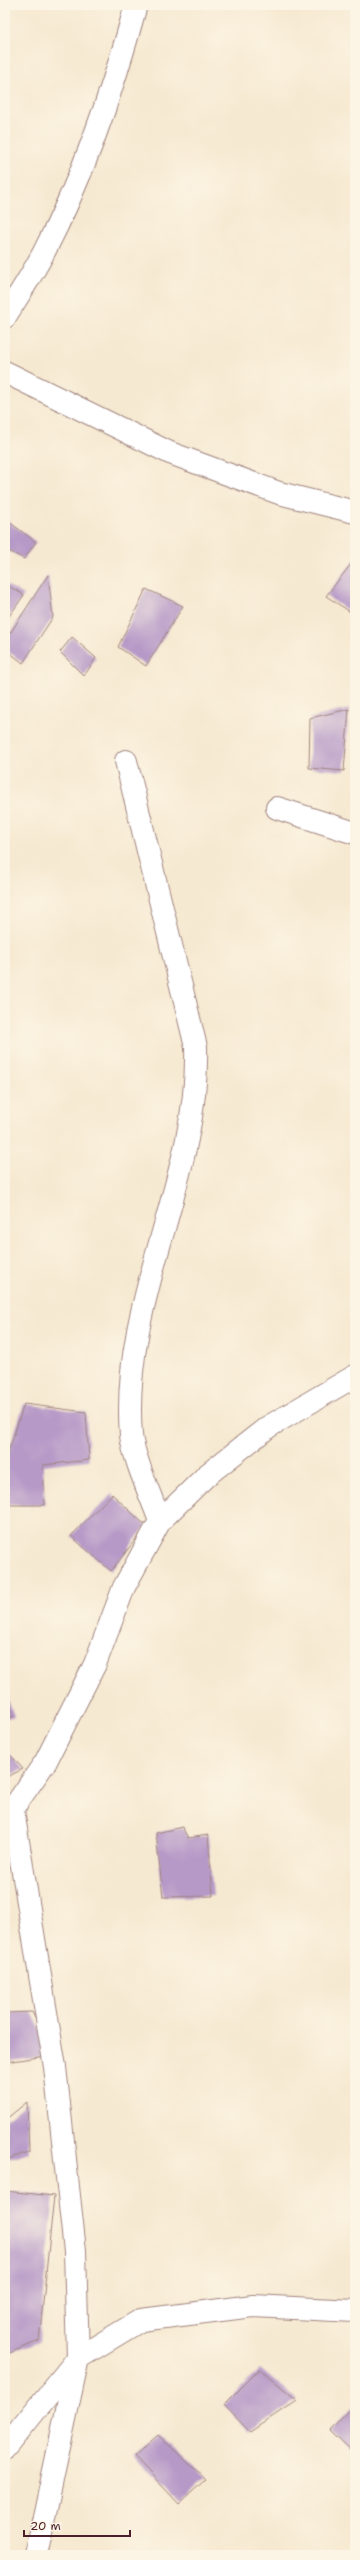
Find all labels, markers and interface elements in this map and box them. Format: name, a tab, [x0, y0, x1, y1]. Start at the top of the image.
scale bar	[24, 2512, 130, 2538]
text: 20 m	[30, 2518, 61, 2534]

